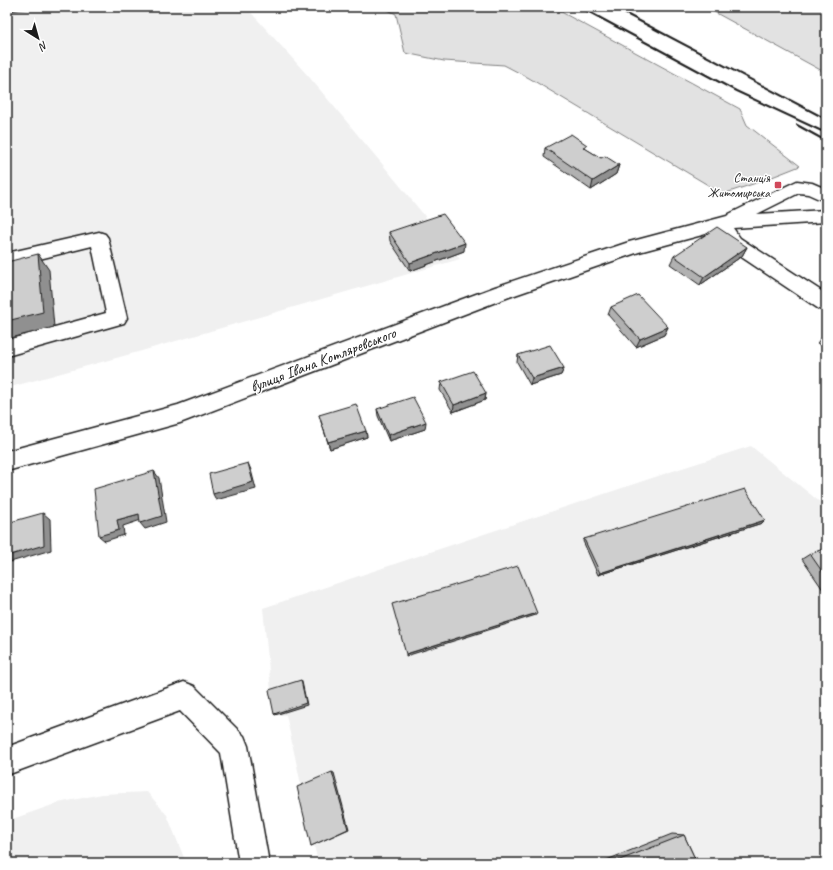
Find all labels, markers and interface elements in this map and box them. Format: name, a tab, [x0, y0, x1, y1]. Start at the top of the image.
north arrow	[18, 18, 58, 58]
text: N	[35, 38, 51, 55]
place label: Станція Житомирська	[708, 170, 771, 201]
marker: Станція Житомирська	[773, 180, 783, 190]
street label: вулиця Івана Котляревського	[247, 323, 400, 397]

